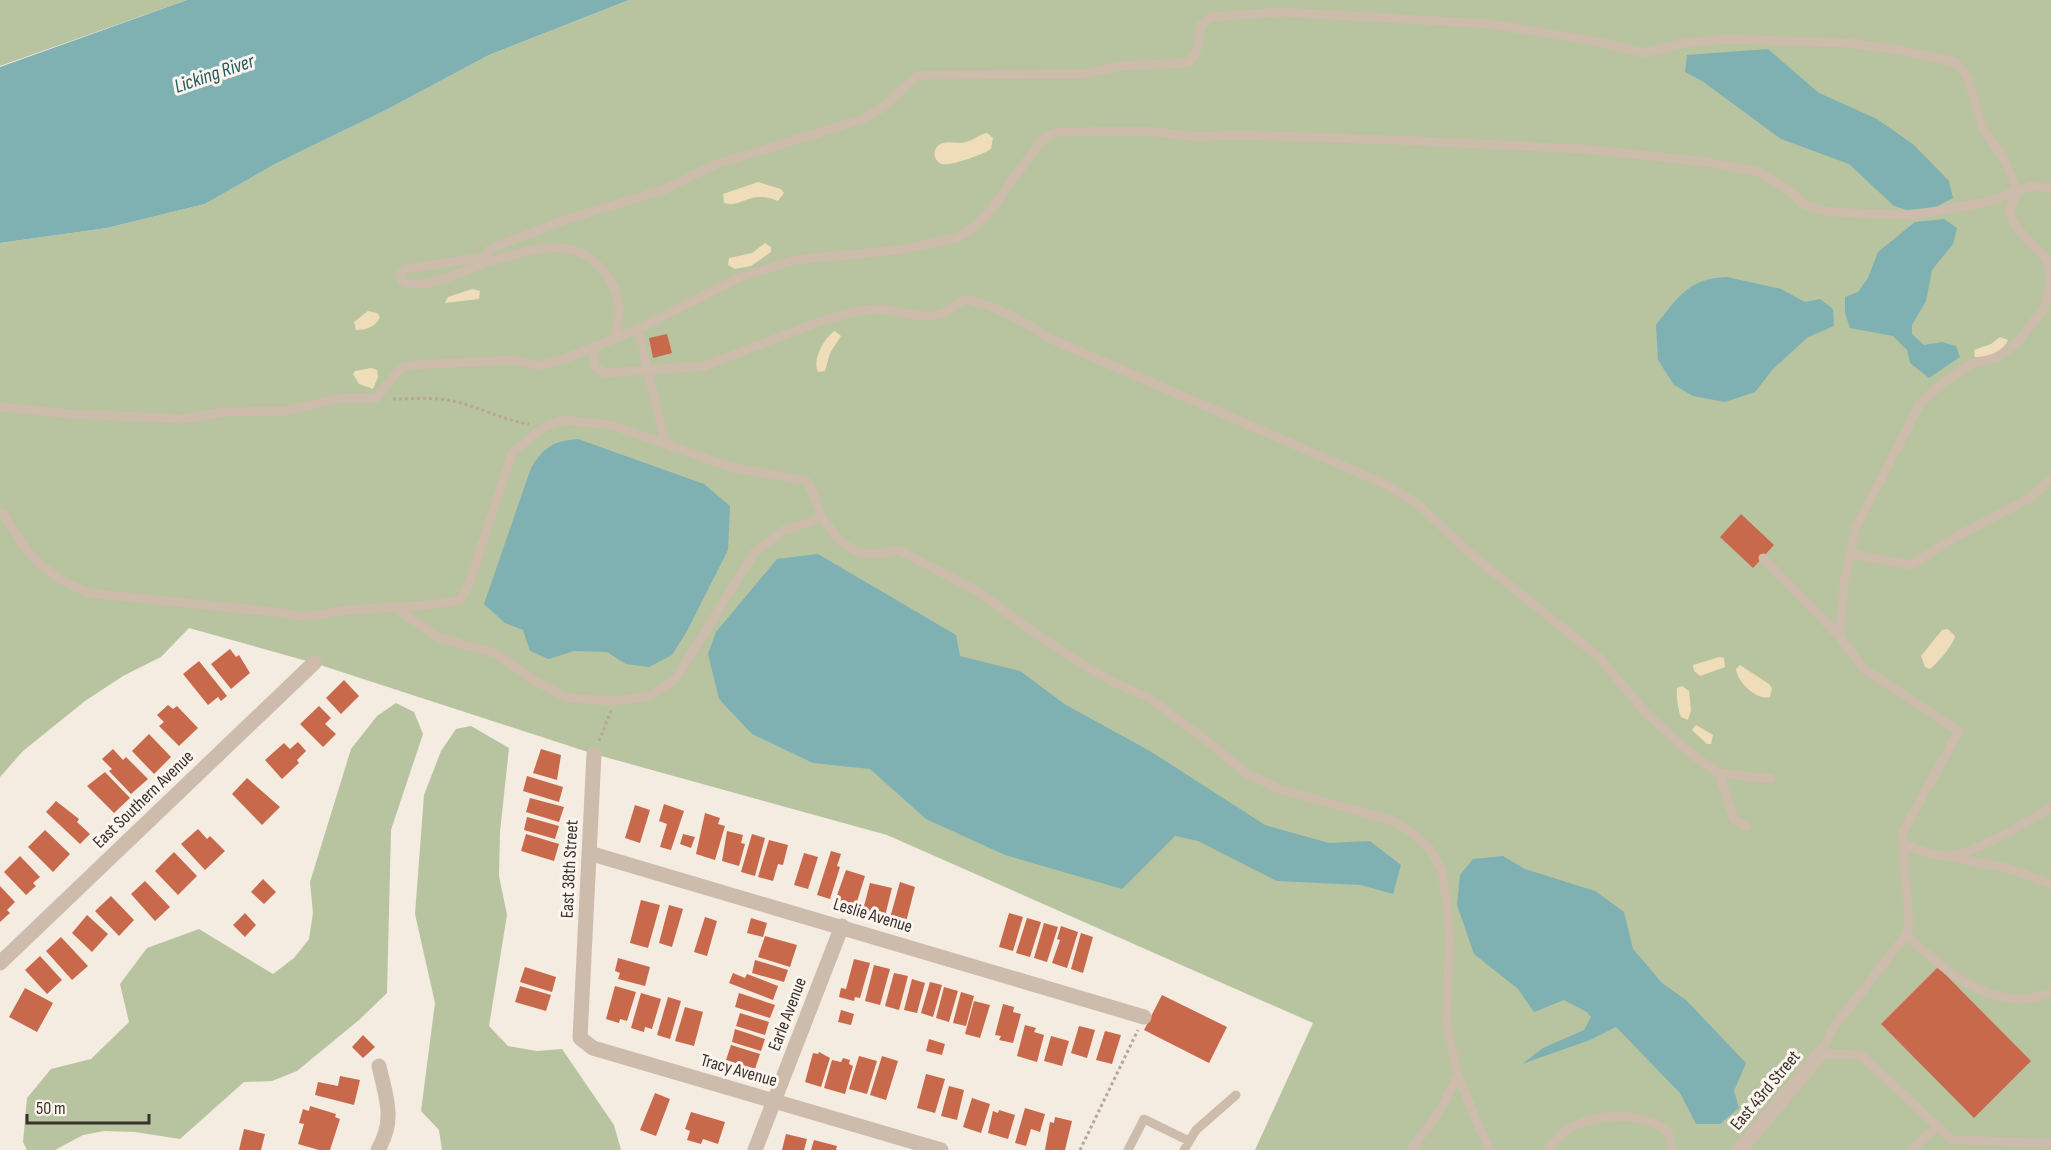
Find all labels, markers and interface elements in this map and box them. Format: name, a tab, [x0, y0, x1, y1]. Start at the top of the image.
water label: Licking River	[171, 49, 259, 99]
street label: East Southern Avenue	[89, 746, 198, 853]
street label: East 38th Street	[556, 819, 583, 919]
street label: Leslie Avenue	[831, 894, 915, 937]
street label: Earle Avenue	[764, 975, 811, 1054]
street label: East 43rd Street	[1726, 1046, 1805, 1134]
street label: Tracy Avenue	[698, 1050, 780, 1091]
scale bar	[27, 1087, 148, 1125]
text: 50 m	[36, 1098, 66, 1119]

